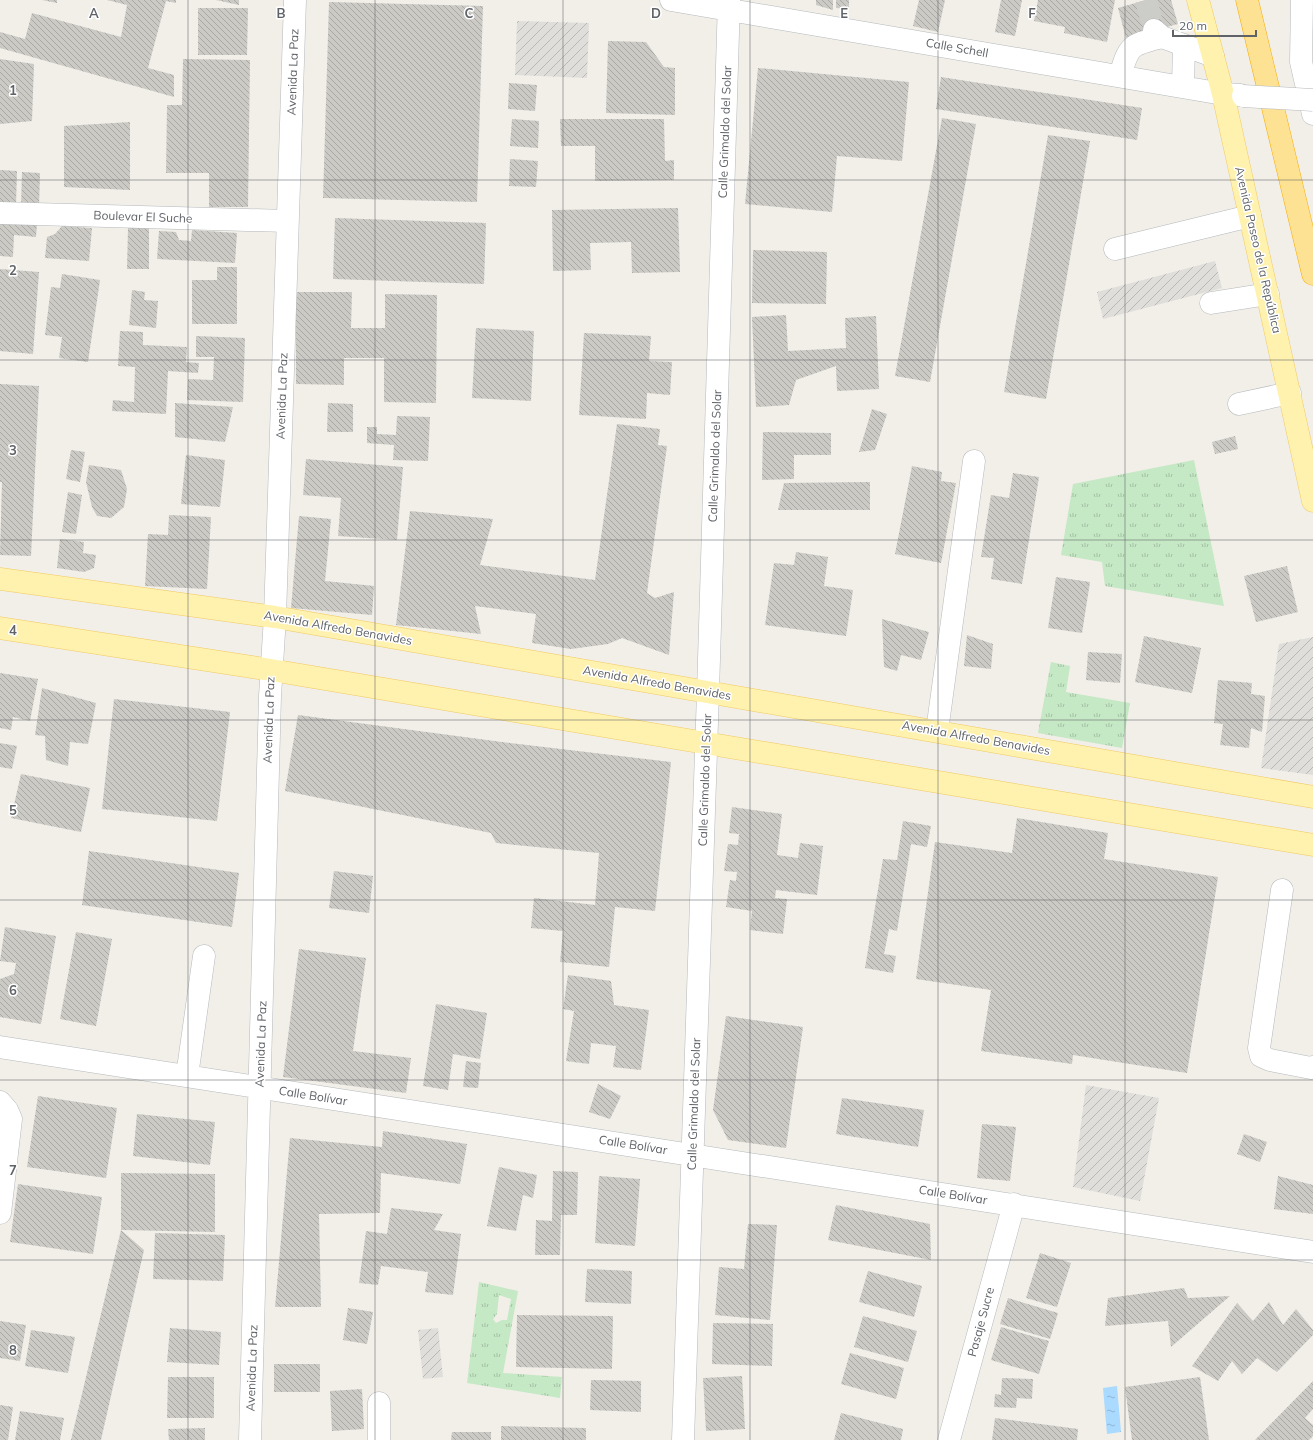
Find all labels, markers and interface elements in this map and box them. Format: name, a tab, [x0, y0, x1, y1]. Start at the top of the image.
text: A	[89, 5, 99, 21]
text: B	[277, 5, 286, 21]
text: C	[465, 5, 474, 21]
text: D	[651, 5, 661, 21]
text: E	[840, 5, 848, 21]
text: F	[1028, 5, 1036, 21]
scale bar	[1173, 12, 1256, 38]
text: 20 m	[1179, 18, 1207, 33]
street label: Avenida La Paz	[283, 28, 302, 115]
street label: Calle Schell	[925, 35, 990, 60]
street label: Calle Grimaldo del Solar	[715, 65, 734, 199]
text: 1	[9, 82, 17, 98]
street label: Avenida Paseo de la República	[1232, 165, 1285, 335]
street label: Boulevar El Suche	[93, 207, 193, 226]
text: 2	[9, 262, 17, 278]
street label: Avenida La Paz	[272, 352, 291, 439]
street label: Calle Grimaldo del Solar	[705, 389, 724, 523]
text: 3	[9, 442, 17, 458]
street label: Avenida Alfredo Benavides	[263, 607, 413, 648]
text: 4	[9, 622, 17, 638]
street label: Avenida Alfredo Benavides	[582, 662, 732, 703]
street label: Avenida La Paz	[259, 676, 278, 763]
street label: Calle Grimaldo del Solar	[695, 713, 714, 847]
street label: Avenida Alfredo Benavides	[901, 717, 1051, 758]
text: 5	[9, 802, 17, 818]
text: 6	[9, 982, 17, 998]
street label: Avenida La Paz	[251, 1000, 270, 1087]
street label: Calle Grimaldo del Solar	[684, 1037, 703, 1171]
street label: Calle Bolívar	[278, 1083, 349, 1108]
street label: Calle Bolívar	[598, 1132, 669, 1157]
text: 7	[9, 1162, 17, 1178]
street label: Calle Bolívar	[918, 1182, 989, 1207]
street label: Pasaje Sucre	[964, 1285, 997, 1358]
street label: Avenida La Paz	[242, 1324, 261, 1411]
text: 8	[9, 1342, 17, 1358]

